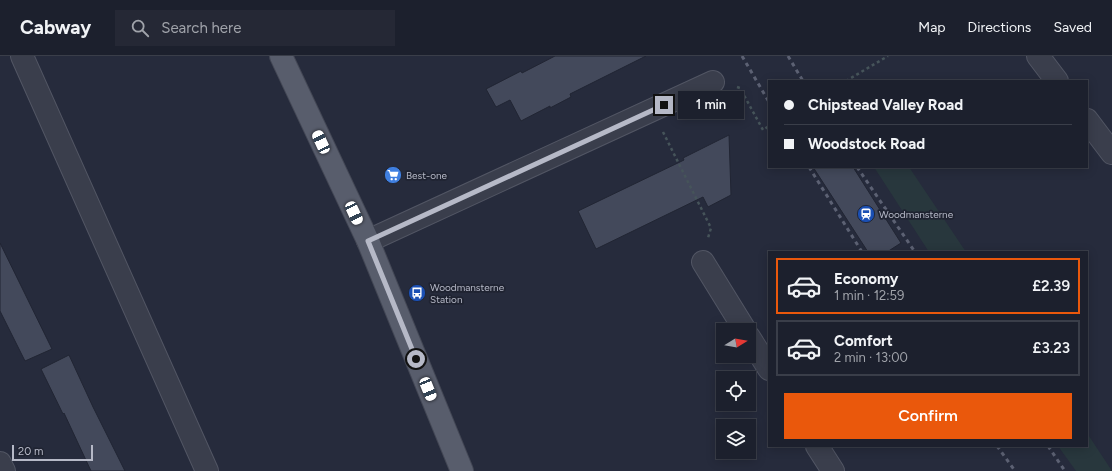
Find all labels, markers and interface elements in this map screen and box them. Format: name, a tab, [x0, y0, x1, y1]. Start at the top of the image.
search box	[115, 10, 395, 46]
text: Cabway	[20, 16, 91, 39]
icon: search	[129, 17, 151, 39]
text: Search here	[161, 19, 241, 37]
text: Map	[918, 19, 946, 36]
text: Directions	[968, 19, 1031, 36]
text: Saved	[1053, 19, 1092, 36]
callout: 1 min	[678, 91, 744, 119]
route end	[655, 96, 673, 114]
text: Chipstead Valley Road	[808, 96, 963, 114]
text: 1 min	[696, 97, 726, 112]
car	[310, 129, 332, 155]
text: Woodstock Road	[808, 135, 925, 153]
supermarket icon: Best-one	[383, 165, 403, 185]
place label: Best-one	[406, 169, 448, 182]
car	[343, 200, 365, 226]
station icon: Woodmansterne	[856, 204, 876, 224]
place label: Woodmansterne	[879, 208, 954, 221]
icon: car	[786, 268, 822, 304]
text: Economy	[834, 270, 899, 288]
text: £2.39	[1032, 277, 1070, 295]
place label: Woodmansterne Station	[430, 281, 505, 306]
bus stop icon: Woodmansterne Station	[407, 283, 427, 303]
text: 1 min · 12:59	[834, 288, 904, 303]
north arrow	[716, 323, 756, 363]
map controls	[716, 323, 756, 459]
icon: car	[786, 330, 822, 366]
text: Comfort	[834, 332, 893, 350]
text: £3.23	[1033, 339, 1070, 357]
route start	[407, 350, 425, 368]
text: 2 min · 13:00	[834, 350, 908, 365]
button: locate	[716, 371, 756, 411]
car	[418, 376, 438, 402]
button: Confirm	[784, 393, 1072, 439]
button: layers	[716, 419, 756, 459]
scale bar	[12, 443, 93, 462]
text: 20 m	[18, 445, 43, 458]

